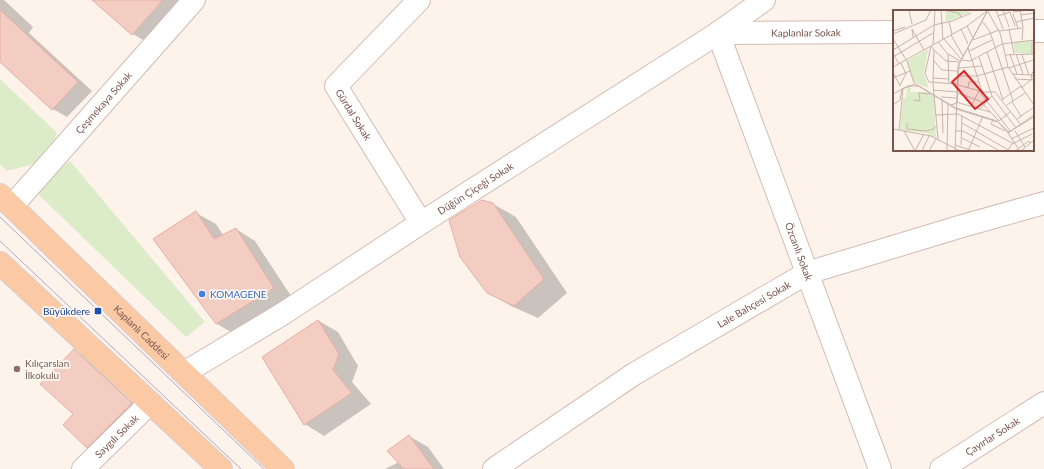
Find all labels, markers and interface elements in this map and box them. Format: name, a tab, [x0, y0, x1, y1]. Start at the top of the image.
inset map	[893, 10, 1034, 151]
street label: Kaplanlar Sokak	[771, 26, 842, 39]
street label: Çeşmekaya Sokak	[73, 68, 134, 136]
street label: Gürdal Sokak	[333, 87, 375, 143]
street label: Düğün Çiçeği Sokak	[435, 159, 516, 217]
street label: Özcanlı Sokak	[783, 221, 816, 283]
street label: Lale Bahçesi Sokak	[715, 277, 793, 330]
place label: KOMAGENE	[210, 288, 267, 300]
marker: KOMAGENE	[197, 289, 207, 299]
street label: Kaplanlı Caddesi	[111, 303, 172, 362]
place label: Büyükdere	[43, 305, 90, 317]
marker: Büyükdere	[93, 306, 103, 316]
place label: Kılıçarslan İlkokulu	[25, 357, 69, 381]
marker: Kılıçarslan İlkokulu	[12, 364, 22, 374]
street label: Saygılı Sokak	[92, 411, 141, 460]
street label: Çayırlar Sokak	[963, 414, 1023, 458]

